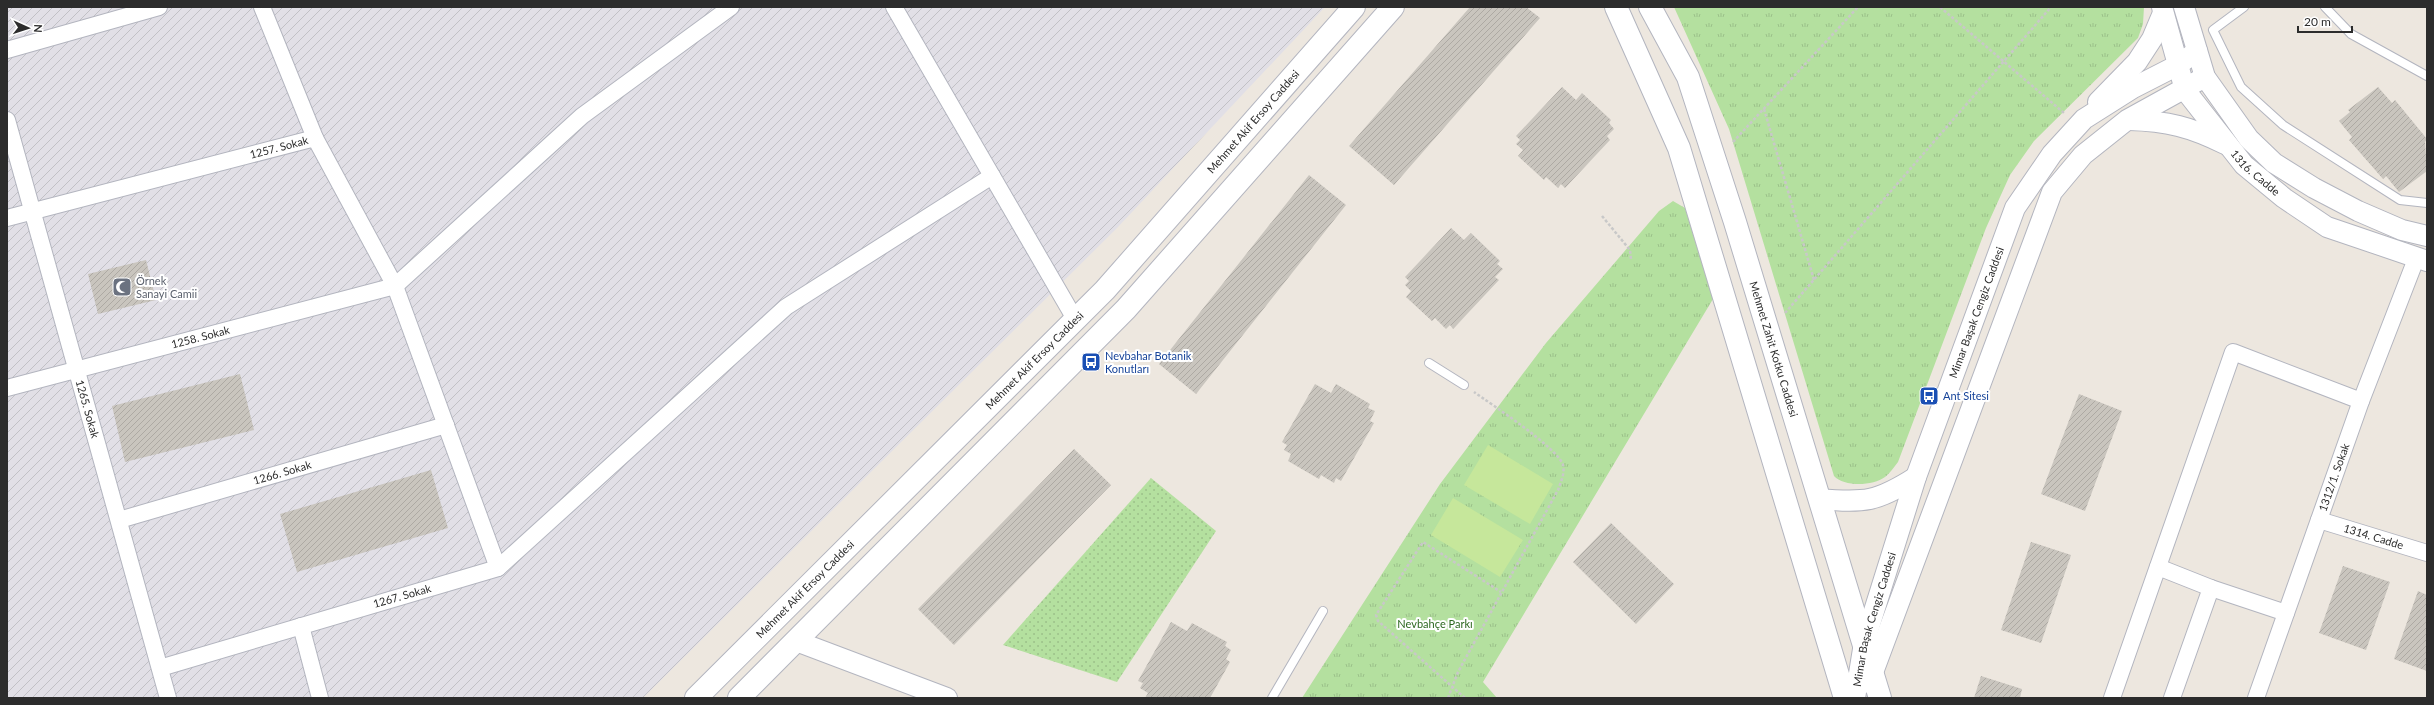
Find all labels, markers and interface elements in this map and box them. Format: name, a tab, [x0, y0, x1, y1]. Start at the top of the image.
north arrow	[8, 8, 48, 48]
scale bar	[2298, 8, 2352, 34]
text: 20 m	[2304, 14, 2331, 29]
text: N	[32, 24, 45, 33]
street label: Mehmet Akif Ersoy Caddesi	[1204, 67, 1302, 176]
street label: 1257. Sokak	[248, 133, 310, 161]
street label: 1316. Cadde	[2228, 147, 2283, 198]
street label: Mimar Başak Cengiz Caddesi	[1946, 245, 2006, 380]
place label: Örnek Sanayi Camii	[136, 274, 197, 300]
mosque icon: Örnek Sanayi Camii	[111, 276, 133, 298]
street label: Mehmet Zahit Kotku Caddesi	[1747, 280, 1801, 419]
street label: Mehmet Akif Ersoy Caddesi	[982, 308, 1086, 412]
street label: 1258. Sokak	[170, 323, 231, 351]
place label: Nevbahar Botanik Konutları	[1105, 349, 1192, 375]
bus stop icon: Nevbahar Botanik Konutları	[1080, 351, 1102, 373]
street label: 1265. Sokak	[74, 378, 102, 440]
bus stop icon: Ant Sitesi	[1918, 385, 1940, 407]
place label: Ant Sitesi	[1943, 389, 1989, 402]
street label: 1312/1. Sokak	[2316, 441, 2352, 513]
street label: 1266. Sokak	[252, 457, 313, 487]
street label: 1314. Cadde	[2342, 521, 2405, 552]
street label: Mehmet Akif Ersoy Caddesi	[753, 537, 857, 640]
street label: Mimar Başak Cengiz Caddesi	[1850, 550, 1898, 688]
street label: 1267. Sokak	[371, 581, 433, 610]
park label: Nevbahçe Parkı	[1397, 617, 1473, 630]

